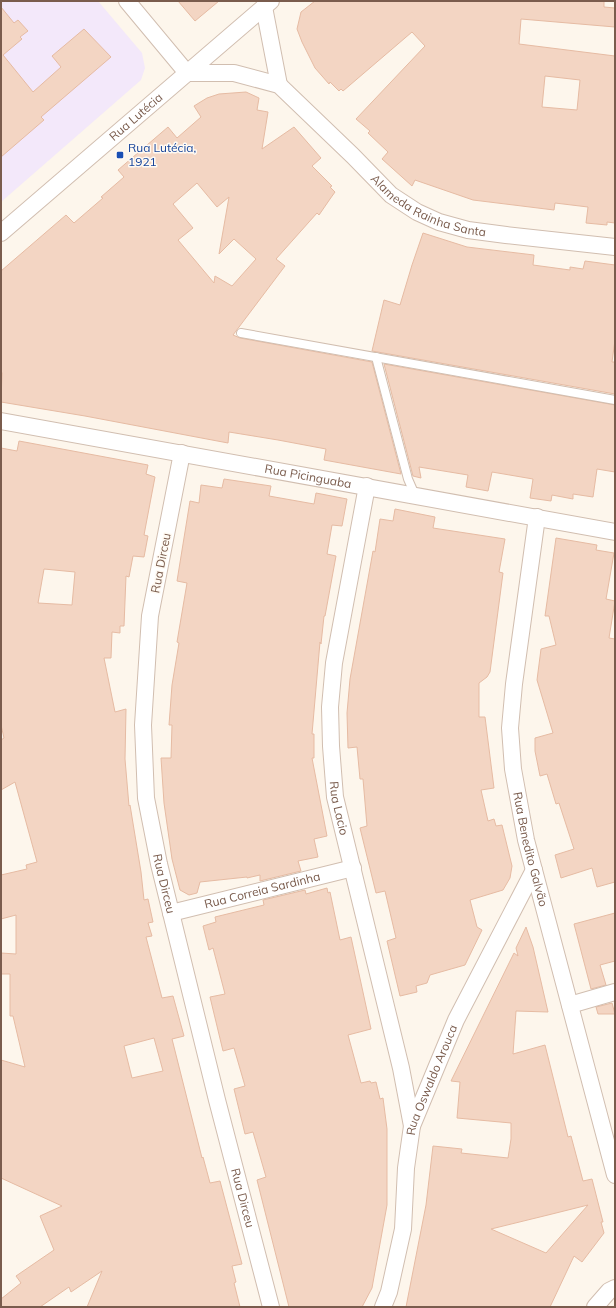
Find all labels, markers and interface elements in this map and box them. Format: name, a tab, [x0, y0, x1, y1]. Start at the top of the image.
street label: Rua Lutécia	[106, 90, 165, 144]
place label: Rua Lutécia, 1921	[128, 140, 196, 169]
marker: Rua Lutécia, 1921	[115, 150, 125, 160]
street label: Alameda Rainha Santa	[368, 171, 487, 239]
street label: Rua Picinguaba	[264, 461, 353, 491]
street label: Rua Dirceu	[147, 532, 174, 594]
street label: Rua Lacio	[327, 781, 352, 837]
street label: Rua Benedito Galvão	[510, 791, 551, 908]
street label: Rua Dirceu	[150, 852, 179, 915]
street label: Rua Correia Sardinha	[203, 868, 322, 912]
street label: Rua Oswaldo Arouca	[403, 1022, 460, 1136]
street label: Rua Dirceu	[228, 1166, 258, 1229]

